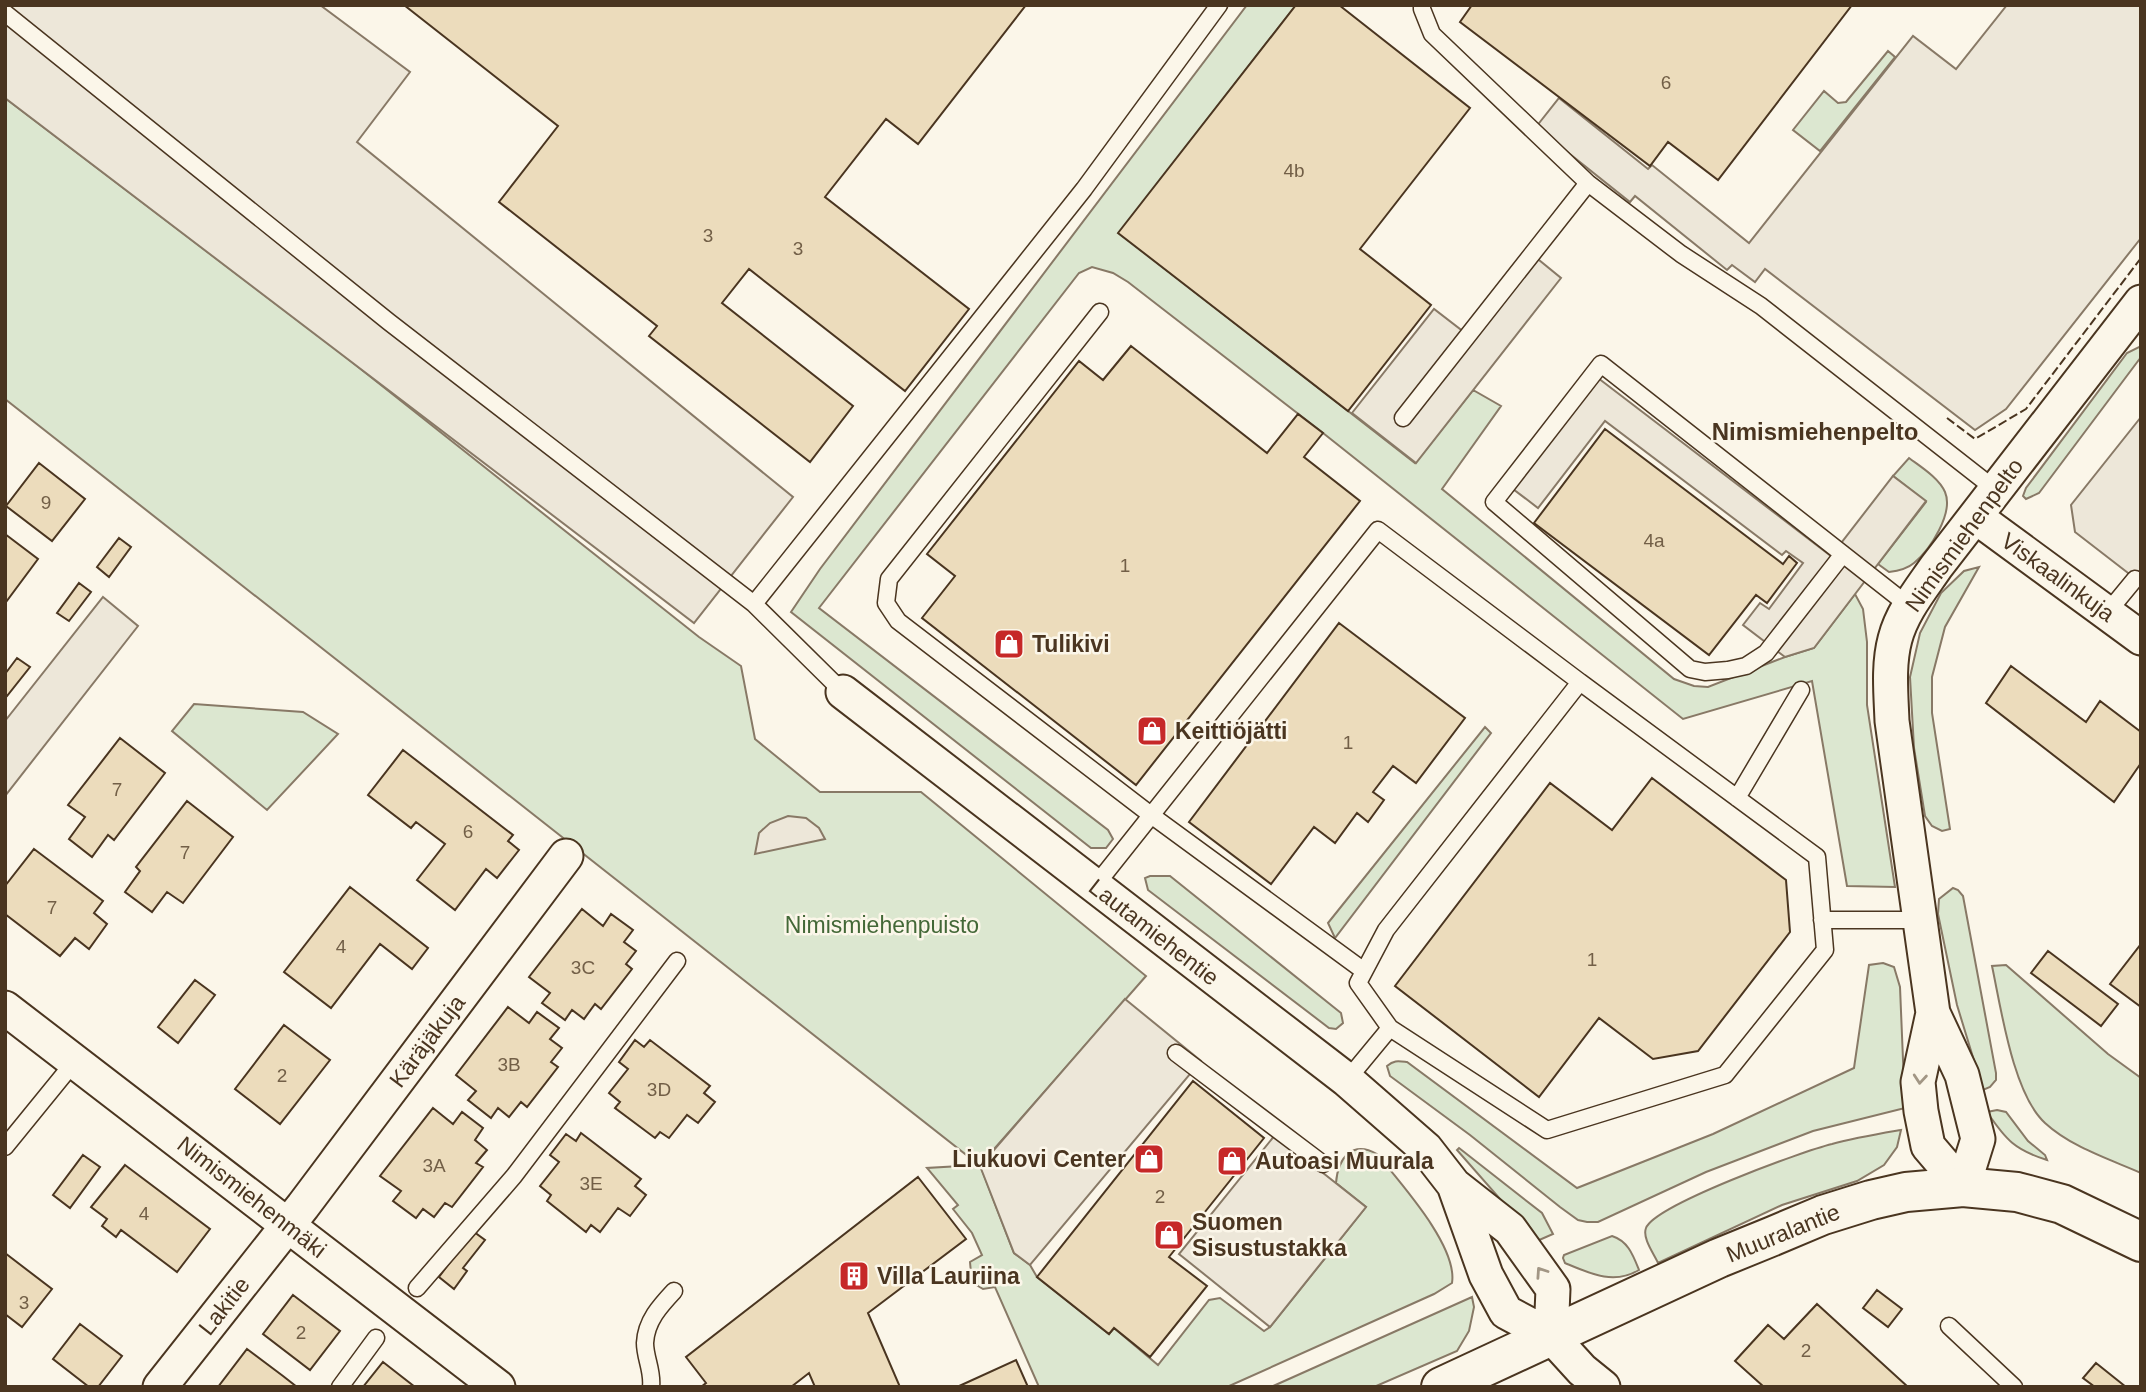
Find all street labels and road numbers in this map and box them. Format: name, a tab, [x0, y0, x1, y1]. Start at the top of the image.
street label: Nimismiehenpelto	[1900, 453, 2028, 617]
street label: Viskaalinkuja	[1996, 527, 2120, 627]
street label: Lautamiehentie	[1084, 873, 1224, 991]
street label: Käräjäkuja	[384, 990, 470, 1092]
street label: Nimismiehenmäki	[172, 1131, 332, 1263]
street label: Muuralantie	[1722, 1198, 1844, 1268]
street label: Lakitie	[193, 1272, 255, 1340]

